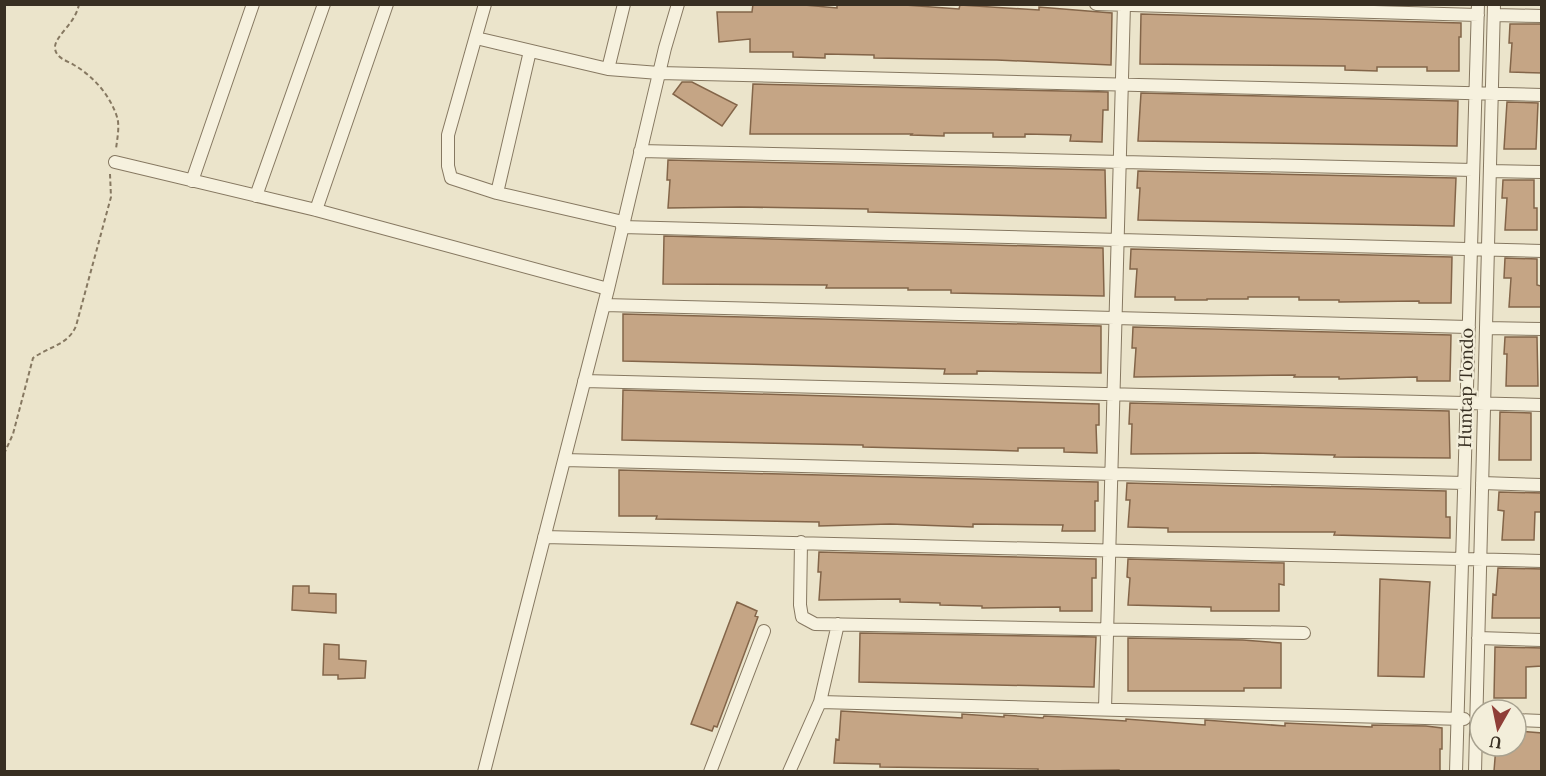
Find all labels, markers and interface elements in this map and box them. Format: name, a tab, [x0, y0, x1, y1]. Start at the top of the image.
street label: Huntap Tondo	[1453, 328, 1478, 448]
north arrow	[1468, 698, 1528, 758]
text: U	[1488, 732, 1503, 754]

